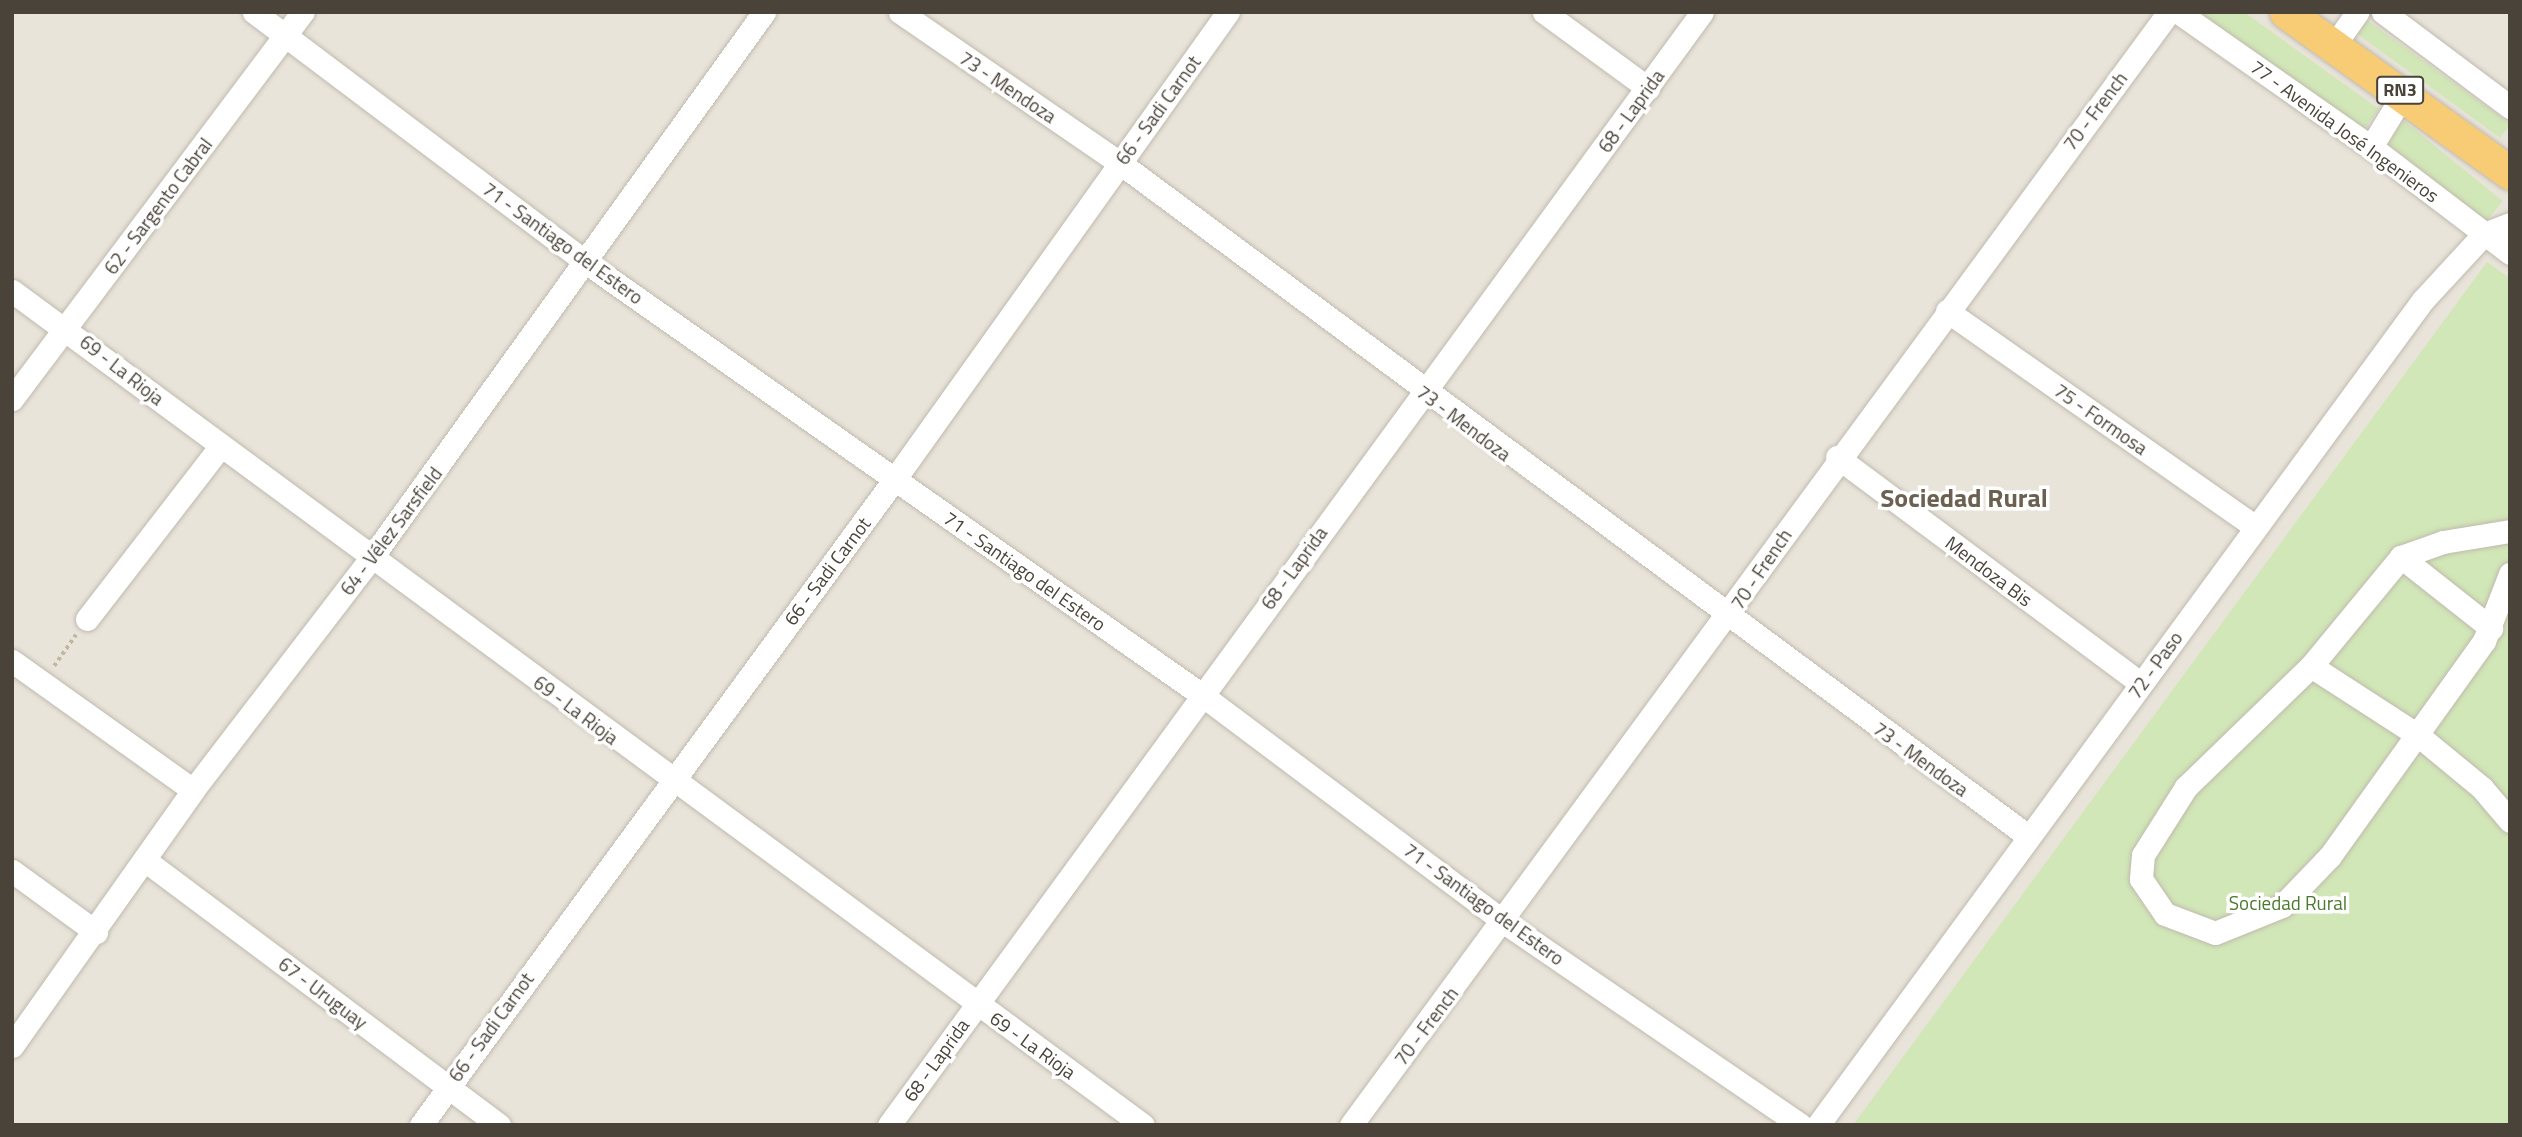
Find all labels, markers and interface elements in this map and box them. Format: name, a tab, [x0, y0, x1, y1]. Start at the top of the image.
street label: 73 - Mendoza	[955, 46, 1061, 128]
street label: 66 - Sadi Carnot	[1111, 51, 1205, 169]
street label: 77 - Avenida José Ingenieros	[2246, 55, 2444, 207]
street label: 68 - Laprida	[1593, 65, 1669, 157]
street label: 70 - French	[2058, 67, 2132, 155]
road number: RN3	[2376, 76, 2424, 104]
street label: 62 - Sargento Cabral	[99, 133, 217, 279]
street label: 71 - Santiago del Estero	[478, 177, 648, 309]
street label: 69 - La Rioja	[75, 330, 169, 410]
street label: 75 - Formosa	[2050, 379, 2152, 459]
street label: 73 - Mendoza	[1412, 380, 1516, 466]
street label: 64 - Vélez Sarsfield	[335, 462, 447, 600]
district label: Sociedad Rural	[1880, 482, 2048, 514]
street label: 71 - Santiago del Estero	[940, 506, 1110, 636]
street label: 66 - Sadi Carnot	[779, 512, 875, 630]
street label: 68 - Laprida	[1256, 522, 1332, 614]
street label: 70 - French	[1726, 524, 1796, 614]
street label: Mendoza Bis	[1941, 531, 2037, 611]
street label: 72 - Paso	[2123, 627, 2187, 703]
street label: 69 - La Rioja	[529, 671, 623, 749]
street label: 73 - Mendoza	[1869, 717, 1973, 801]
street label: 71 - Santiago del Estero	[1399, 838, 1569, 970]
park label: Sociedad Rural	[2229, 892, 2347, 914]
street label: 67 - Uruguay	[274, 952, 372, 1034]
street label: 66 - Sadi Carnot	[444, 968, 538, 1086]
street label: 70 - French	[1389, 982, 1463, 1070]
street label: 69 - La Rioja	[986, 1006, 1080, 1084]
street label: 68 - Laprida	[898, 1014, 974, 1106]

